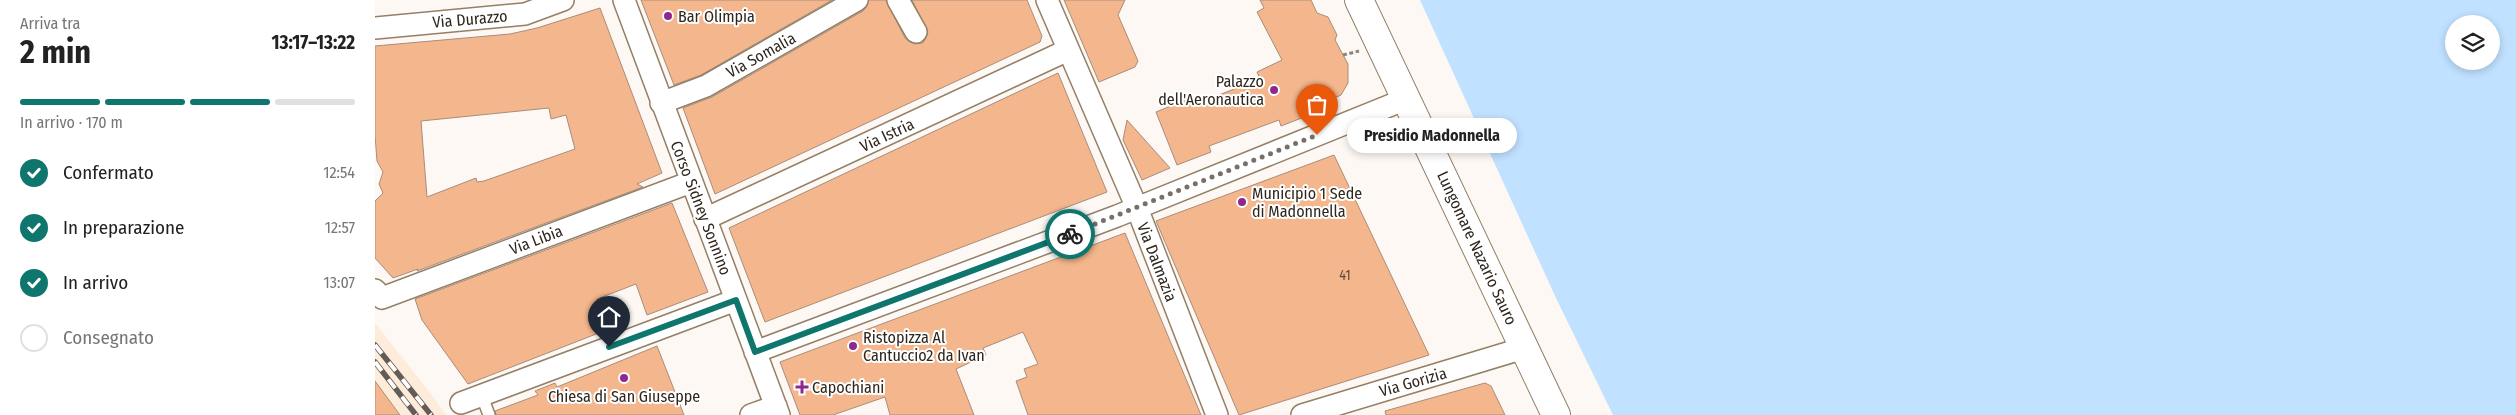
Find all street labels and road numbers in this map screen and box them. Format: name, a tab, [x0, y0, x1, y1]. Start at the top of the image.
street label: Via Durazzo	[432, 6, 508, 32]
street label: Via Somalia	[723, 28, 799, 82]
street label: Via Istria	[857, 114, 917, 156]
street label: Corso Sidney Sonnino	[667, 138, 735, 278]
street label: Lungomare Nazario Sauro	[1433, 168, 1521, 328]
street label: Via Dalmazia	[1133, 220, 1181, 304]
street label: Via Libia	[507, 221, 565, 259]
street label: Via Gorizia	[1377, 363, 1449, 401]

